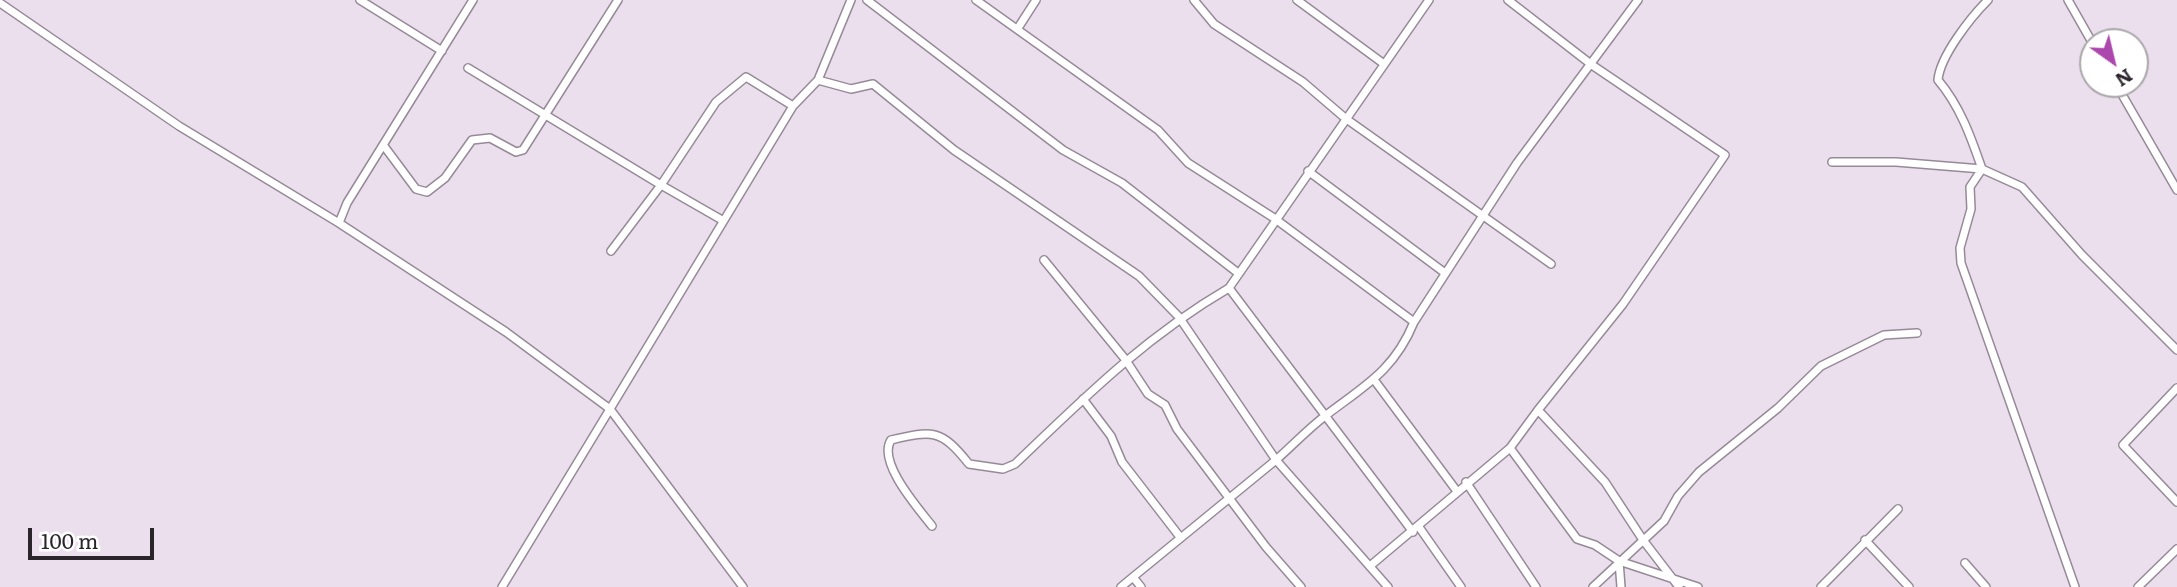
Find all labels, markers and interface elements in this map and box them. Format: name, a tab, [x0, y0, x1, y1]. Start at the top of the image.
north arrow	[2079, 28, 2149, 98]
text: N	[2110, 63, 2139, 95]
scale bar	[32, 514, 158, 558]
text: 100 m	[41, 524, 98, 555]

